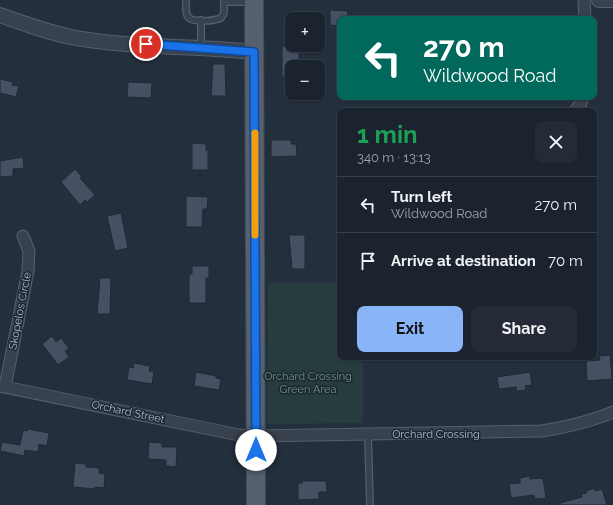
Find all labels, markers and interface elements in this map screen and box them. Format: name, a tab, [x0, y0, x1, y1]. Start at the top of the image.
map controls	[285, 12, 325, 100]
button: +	[285, 12, 325, 52]
pin	[129, 27, 163, 61]
text: 270 m	[423, 31, 504, 64]
icon: left	[357, 32, 409, 84]
icon: arrive	[135, 33, 157, 55]
button: −	[285, 60, 325, 100]
text: Wildwood Road	[423, 65, 557, 86]
text: 1 min	[357, 120, 418, 149]
button: close	[535, 121, 577, 163]
text: 340 m · 13:13	[357, 150, 431, 165]
text: Turn left	[391, 188, 452, 206]
icon: left	[357, 194, 379, 216]
text: 270 m	[534, 196, 577, 214]
text: Wildwood Road	[391, 206, 487, 221]
icon: arrive	[357, 250, 379, 272]
text: Arrive at destination	[391, 252, 536, 270]
text: 70 m	[548, 252, 583, 270]
street label: Skopelos Circle	[6, 271, 34, 351]
button: Exit	[357, 306, 463, 352]
button: Share	[471, 306, 577, 352]
park label: Orchard Crossing Green Area	[264, 370, 352, 396]
street label: Orchard Street	[90, 398, 166, 426]
street label: Orchard Crossing	[392, 428, 480, 441]
position arrow	[235, 429, 277, 471]

